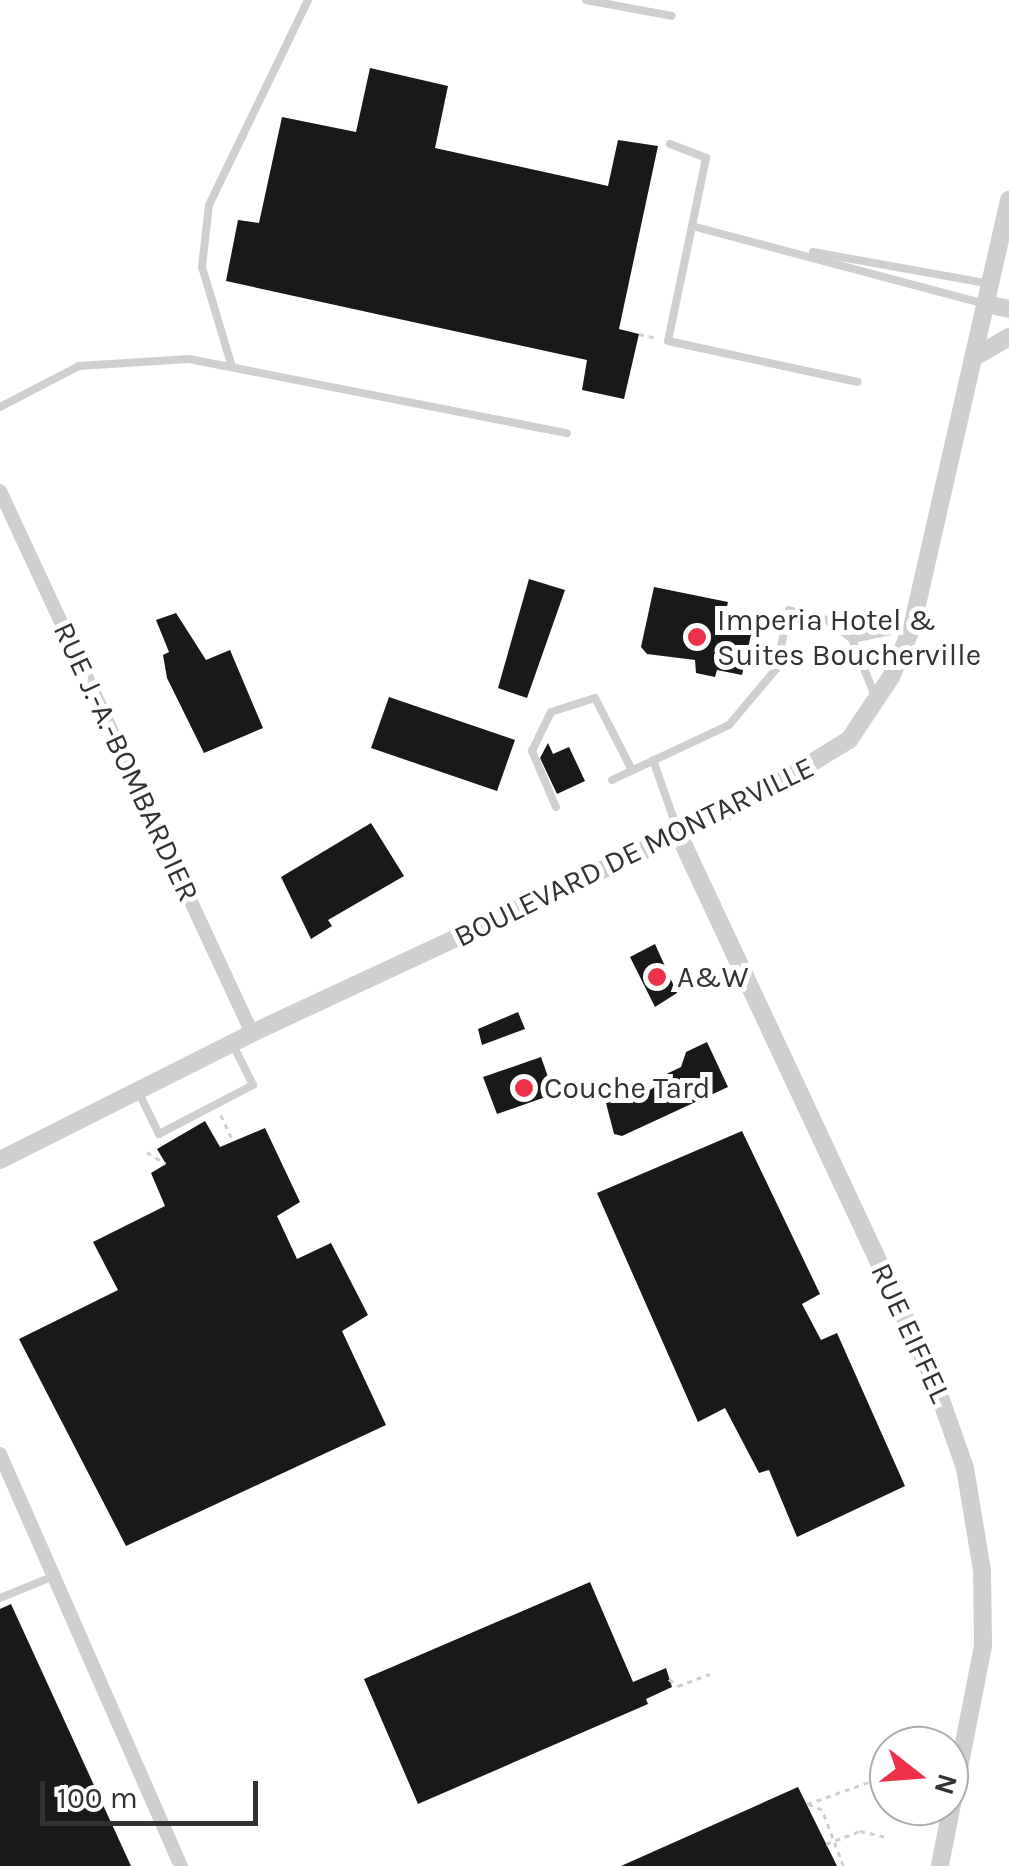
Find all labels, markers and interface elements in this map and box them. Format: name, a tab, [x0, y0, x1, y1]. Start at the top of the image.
place label: Imperia Hotel & Suites Boucherville	[717, 602, 981, 672]
street label: RUE J.-A.-BOMBARDIER	[45, 617, 207, 907]
marker: Imperia Hotel & Suites Boucherville	[686, 626, 708, 648]
street label: BOULEVARD DE MONTARVILLE	[448, 749, 820, 955]
place label: A&W	[677, 959, 748, 995]
marker: A&W	[646, 966, 668, 988]
place label: Couche Tard	[544, 1070, 711, 1106]
marker: Couche Tard	[513, 1077, 535, 1099]
street label: RUE EIFFEL	[863, 1258, 959, 1408]
north arrow	[869, 1726, 969, 1826]
scale bar	[45, 1761, 262, 1823]
text: N	[928, 1770, 965, 1799]
text: 100 m	[57, 1780, 138, 1816]

